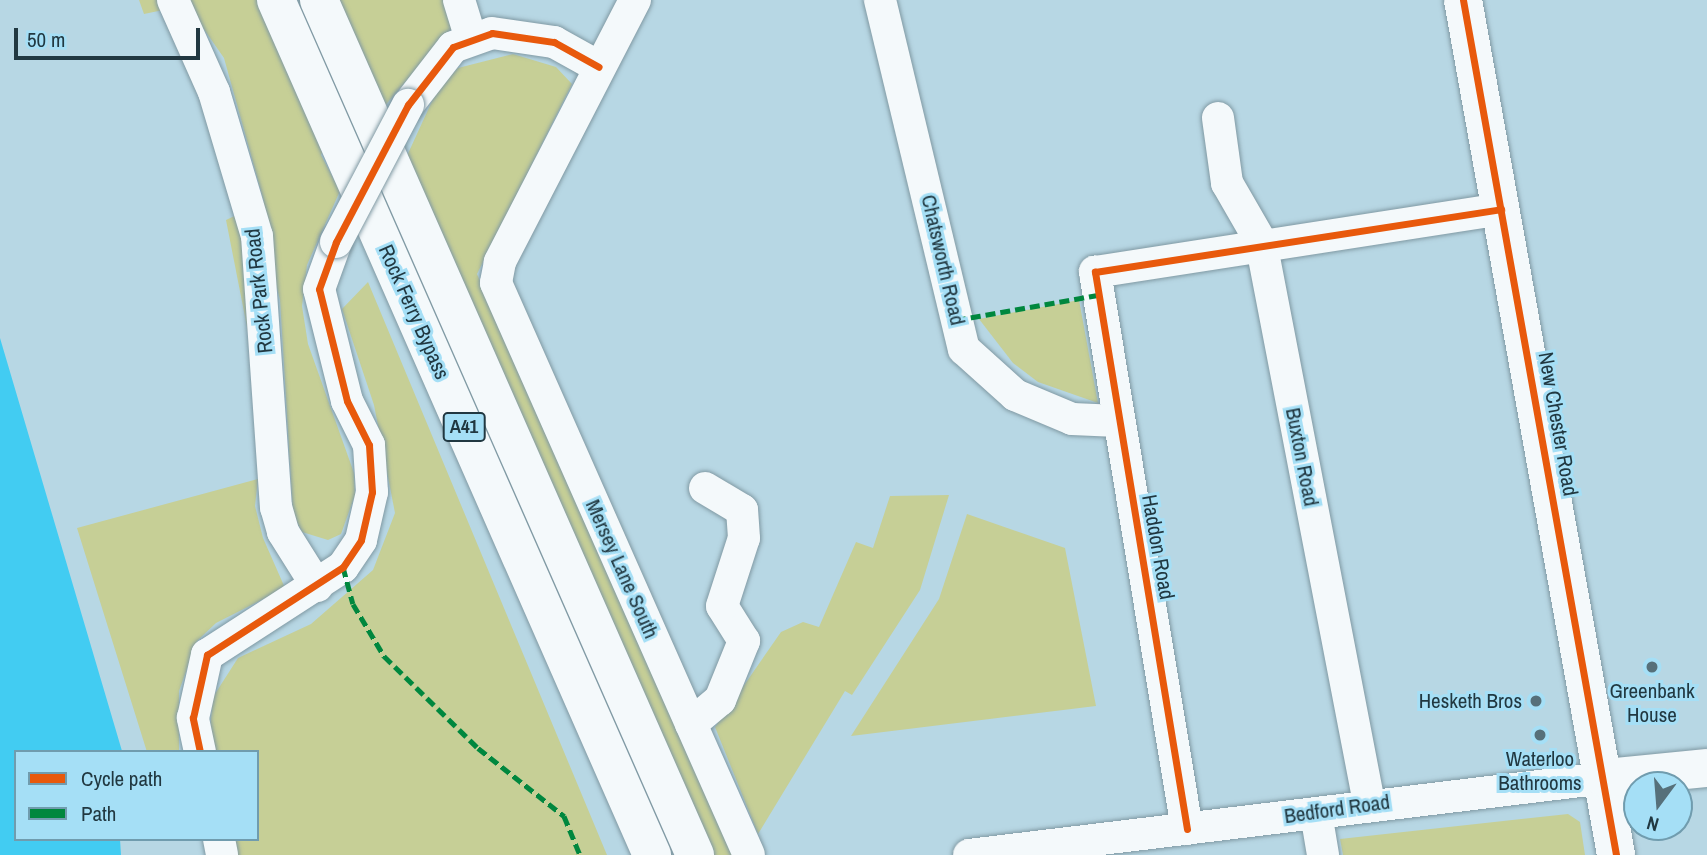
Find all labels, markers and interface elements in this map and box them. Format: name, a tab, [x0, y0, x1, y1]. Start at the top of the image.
scale bar	[18, 14, 203, 58]
text: 50 m	[27, 25, 65, 54]
street label: Chatsworth Road	[916, 192, 970, 328]
street label: Rock Park Road	[240, 227, 278, 355]
street label: Rock Ferry Bypass	[373, 241, 455, 383]
street label: New Chester Road	[1533, 350, 1583, 498]
street label: Buxton Road	[1280, 406, 1324, 508]
road number: A41	[441, 412, 487, 442]
street label: Haddon Road	[1136, 492, 1180, 602]
street label: Mersey Lane South	[580, 496, 664, 642]
marker: Greenbank House	[1644, 659, 1660, 675]
place label: Greenbank House	[1609, 678, 1695, 728]
place label: Hesketh Bros	[1419, 688, 1522, 714]
marker: Hesketh Bros	[1528, 693, 1544, 709]
marker: Waterloo Bathrooms	[1532, 727, 1548, 743]
place label: Waterloo Bathrooms	[1498, 746, 1582, 796]
legend	[14, 750, 259, 841]
text: Cycle path	[81, 764, 162, 793]
north arrow	[1623, 771, 1693, 841]
street label: Bedford Road	[1283, 789, 1391, 829]
text: Path	[81, 799, 116, 828]
text: N	[1644, 810, 1662, 838]

